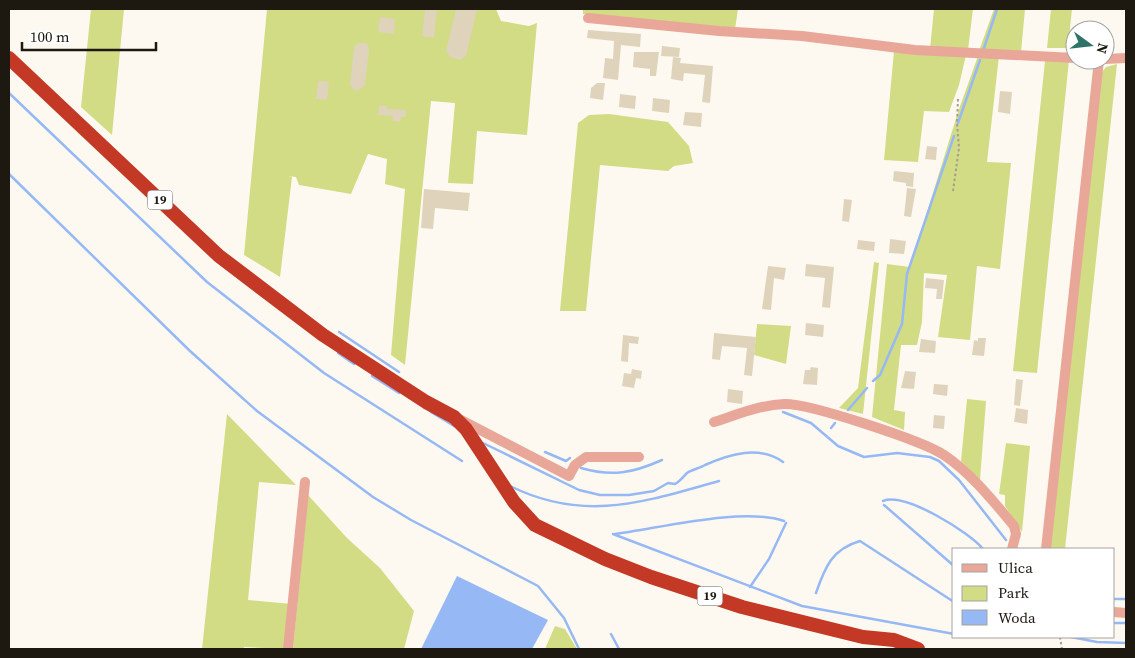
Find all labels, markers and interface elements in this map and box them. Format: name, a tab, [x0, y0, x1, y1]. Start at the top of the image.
scale bar	[22, 20, 156, 52]
north arrow	[1065, 20, 1115, 70]
text: 100 m	[30, 26, 70, 47]
text: N	[1092, 41, 1114, 56]
road number: 19	[148, 190, 172, 210]
legend	[952, 548, 1115, 638]
text: Ulica	[998, 557, 1033, 578]
text: Park	[998, 582, 1030, 603]
road number: 19	[698, 586, 722, 606]
text: Woda	[998, 607, 1036, 628]

